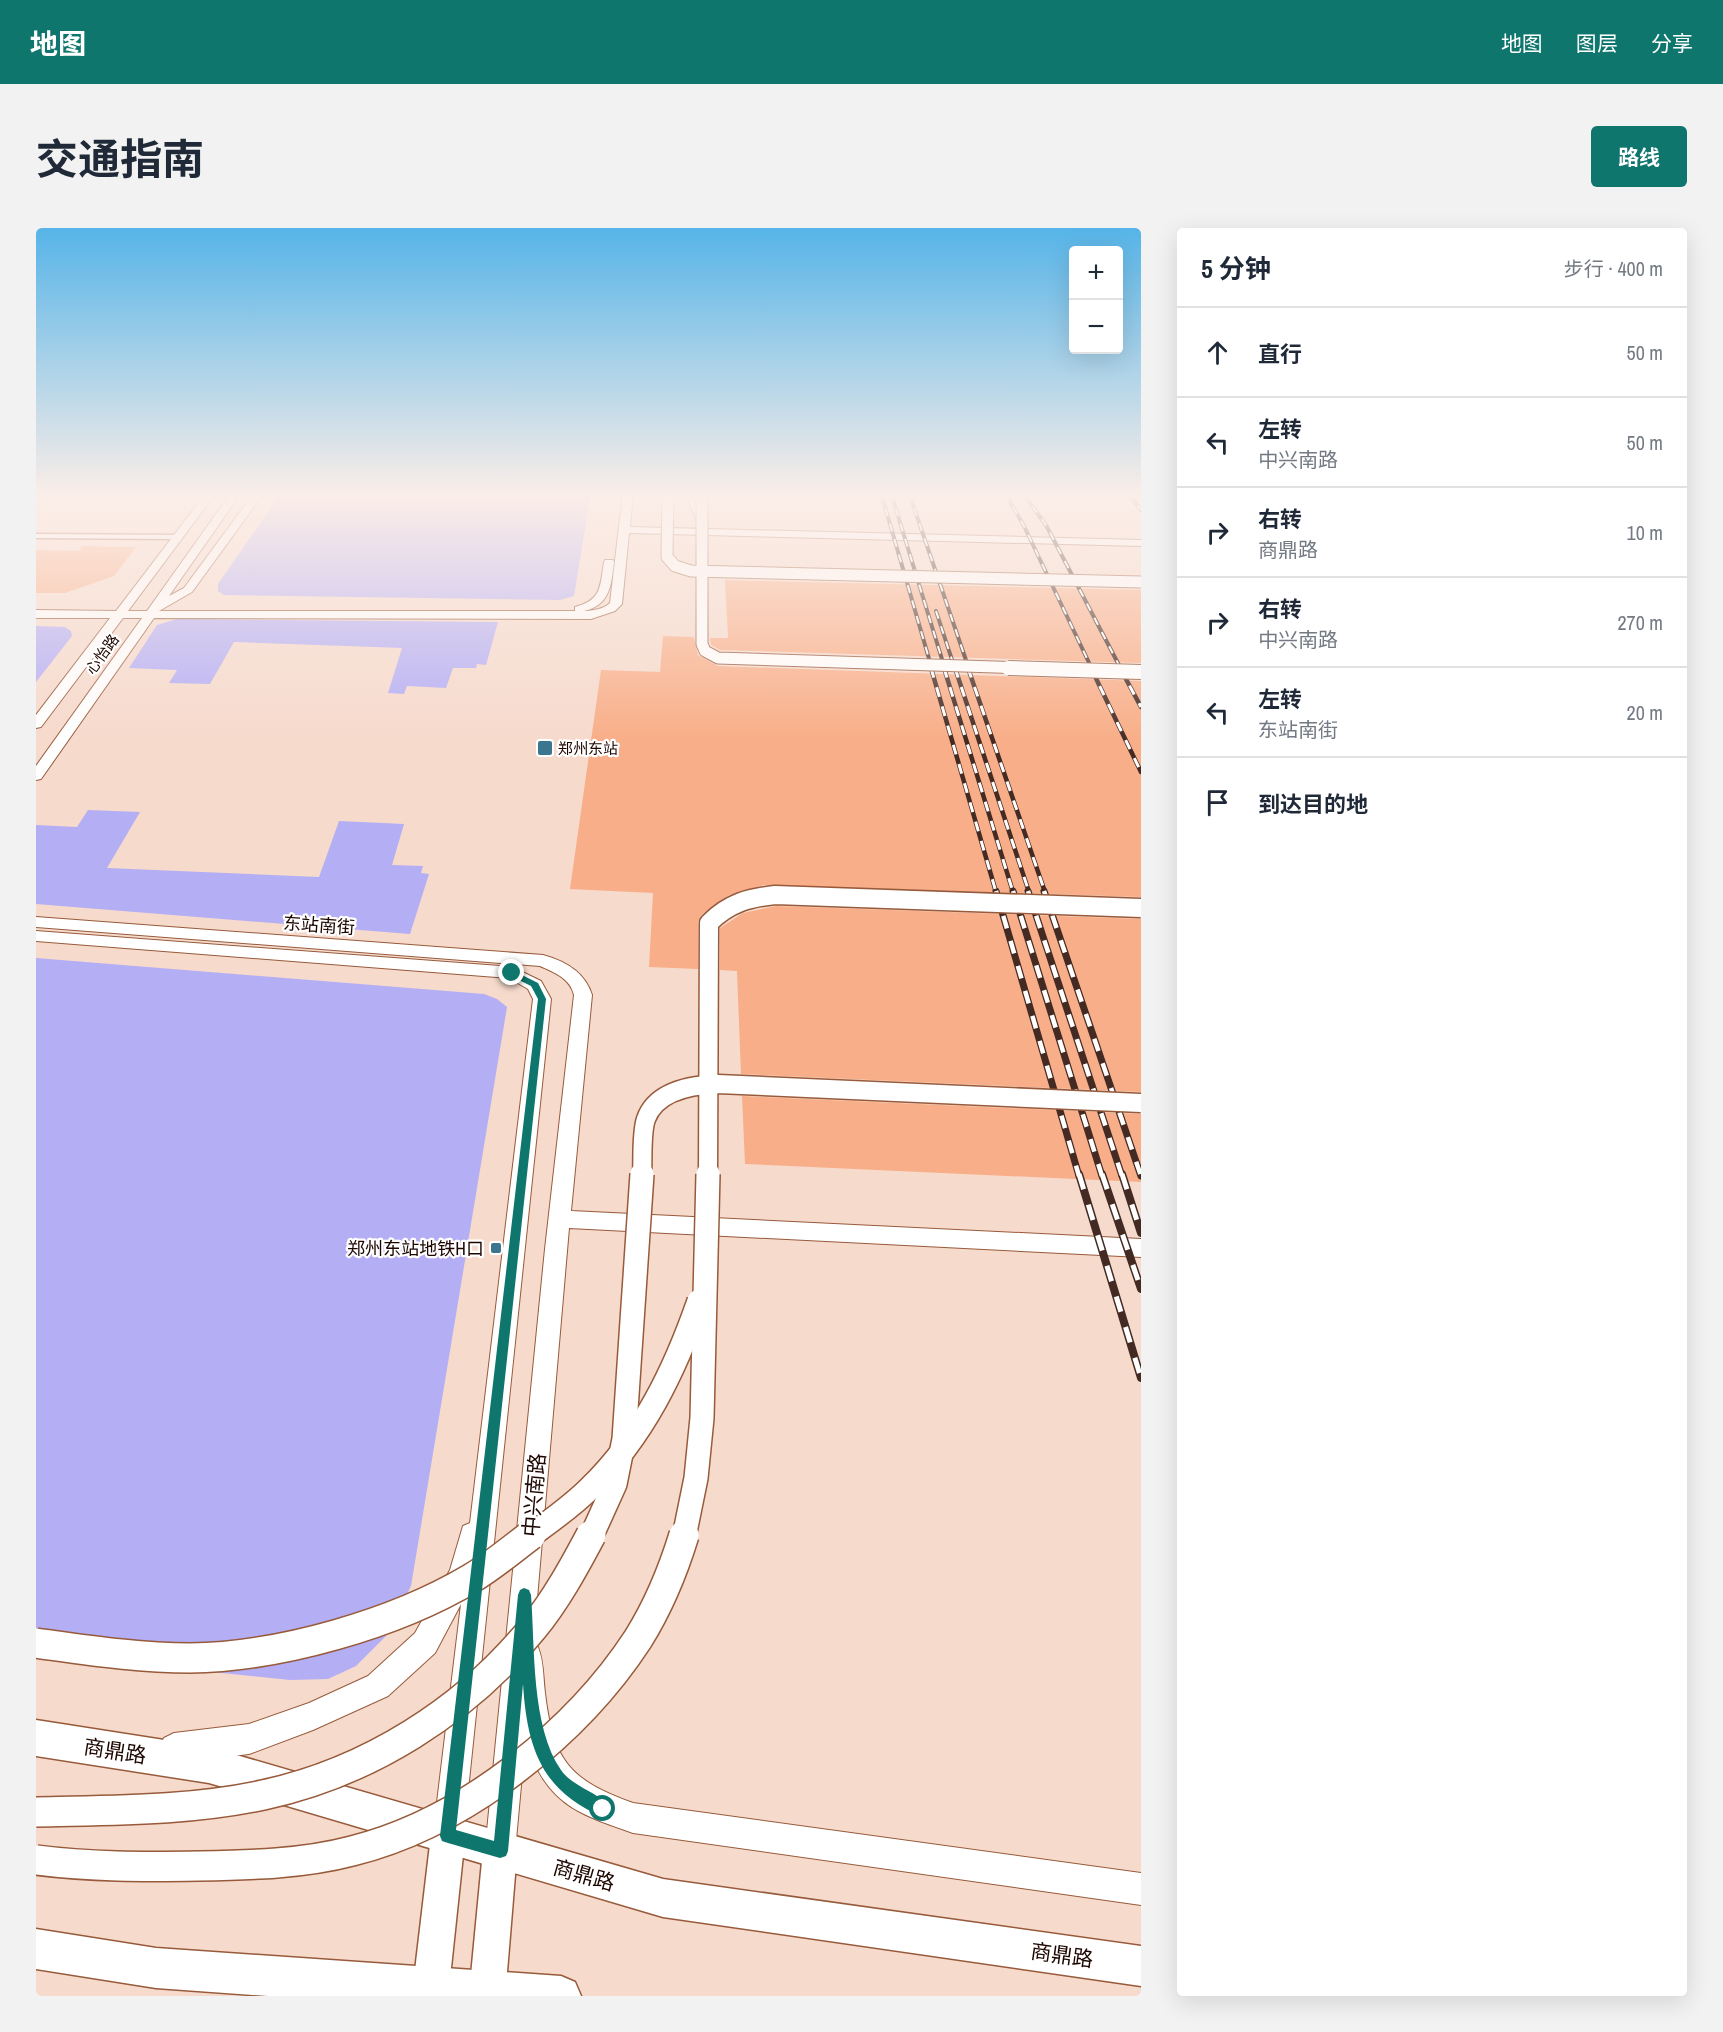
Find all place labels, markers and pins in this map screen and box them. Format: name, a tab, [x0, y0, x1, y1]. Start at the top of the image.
place label: 郑州东站	[558, 738, 618, 759]
marker: 郑州东站	[536, 739, 554, 757]
place label: 郑州东站地铁H口	[347, 1236, 484, 1261]
marker: 郑州东站地铁H口	[489, 1241, 503, 1255]

